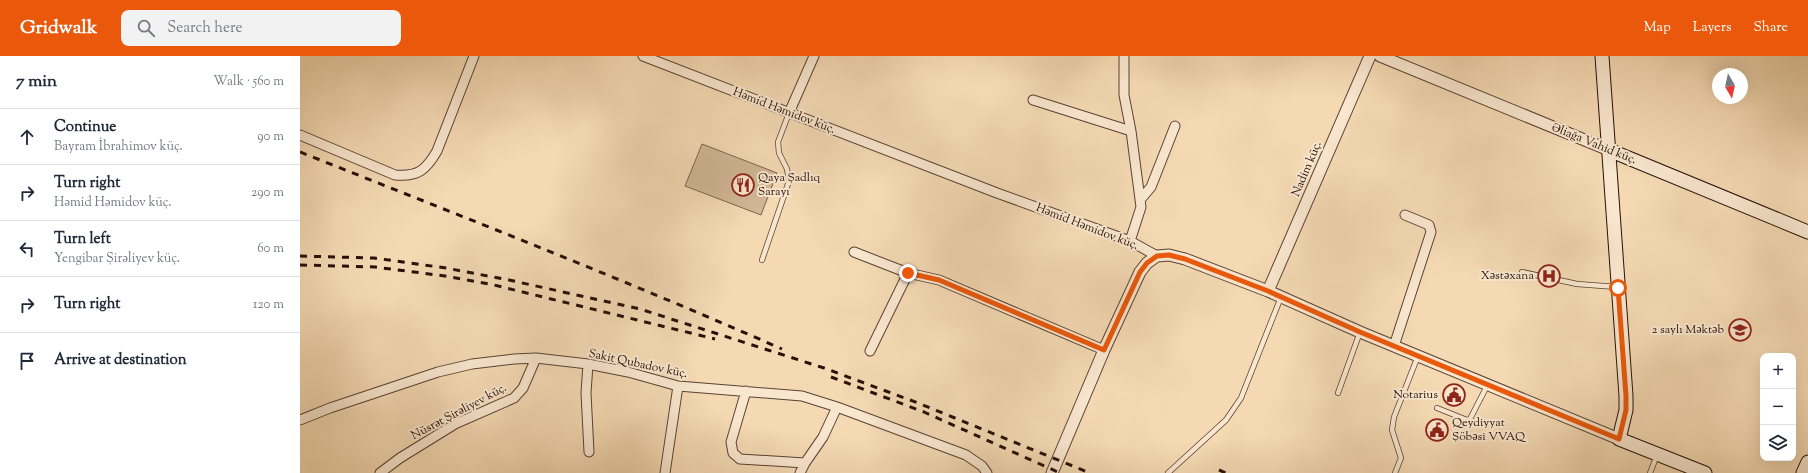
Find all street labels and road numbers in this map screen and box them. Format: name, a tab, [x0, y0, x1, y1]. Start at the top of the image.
street label: Həmid Həmidov küç.	[730, 83, 838, 139]
street label: Əliağa Vahid küç.	[1549, 119, 1639, 169]
street label: Nadim küç.	[1287, 138, 1327, 200]
street label: Həmid Həmidov küç.	[1033, 199, 1141, 255]
street label: Sakit Qubadov küç.	[587, 345, 689, 383]
street label: Nüsrət Şirəliyev küç.	[408, 379, 510, 445]

